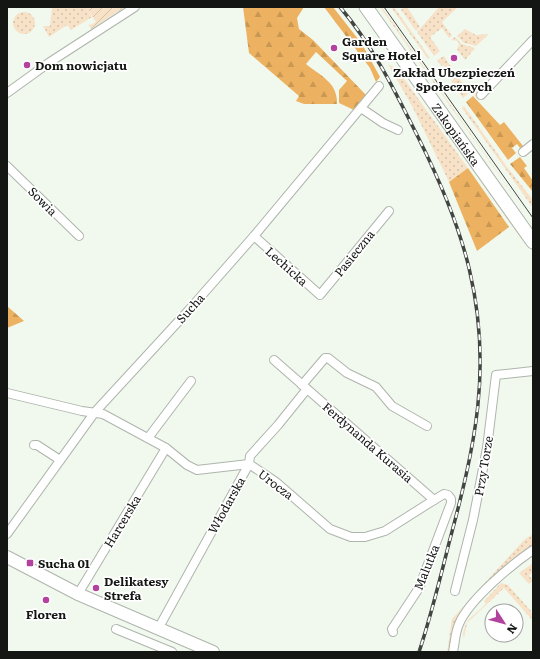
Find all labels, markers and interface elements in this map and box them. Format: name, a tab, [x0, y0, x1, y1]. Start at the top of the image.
place label: Garden Square Hotel	[342, 32, 422, 64]
marker: Garden Square Hotel	[329, 43, 339, 53]
marker: Zakład Ubezpieczeń Społecznych	[449, 53, 459, 63]
place label: Dom nowicjatu	[35, 56, 127, 74]
marker: Dom nowicjatu	[22, 60, 32, 70]
place label: Zakład Ubezpieczeń Społecznych	[393, 63, 516, 95]
street label: Zakopiańska	[428, 99, 485, 170]
street label: Sowia	[24, 182, 62, 220]
street label: Pasieczna	[330, 225, 379, 280]
street label: Lechicka	[262, 242, 313, 290]
street label: Sucha	[172, 289, 209, 327]
street label: Ferdynanda Kurasia	[319, 398, 418, 487]
street label: Przy Torze	[469, 435, 497, 497]
street label: Urocza	[254, 465, 298, 504]
street label: Włodarska	[203, 473, 249, 537]
street label: Harcerska	[99, 491, 145, 551]
street label: Malutka	[409, 541, 444, 593]
place label: Sucha 01	[38, 554, 90, 572]
marker: Sucha 01	[25, 558, 35, 568]
place label: Delikatesy Strefa	[104, 572, 169, 604]
marker: Delikatesy Strefa	[91, 583, 101, 593]
marker: Floren	[41, 595, 51, 605]
north arrow	[484, 603, 524, 643]
place label: Floren	[26, 605, 67, 623]
text: N	[504, 621, 522, 638]

